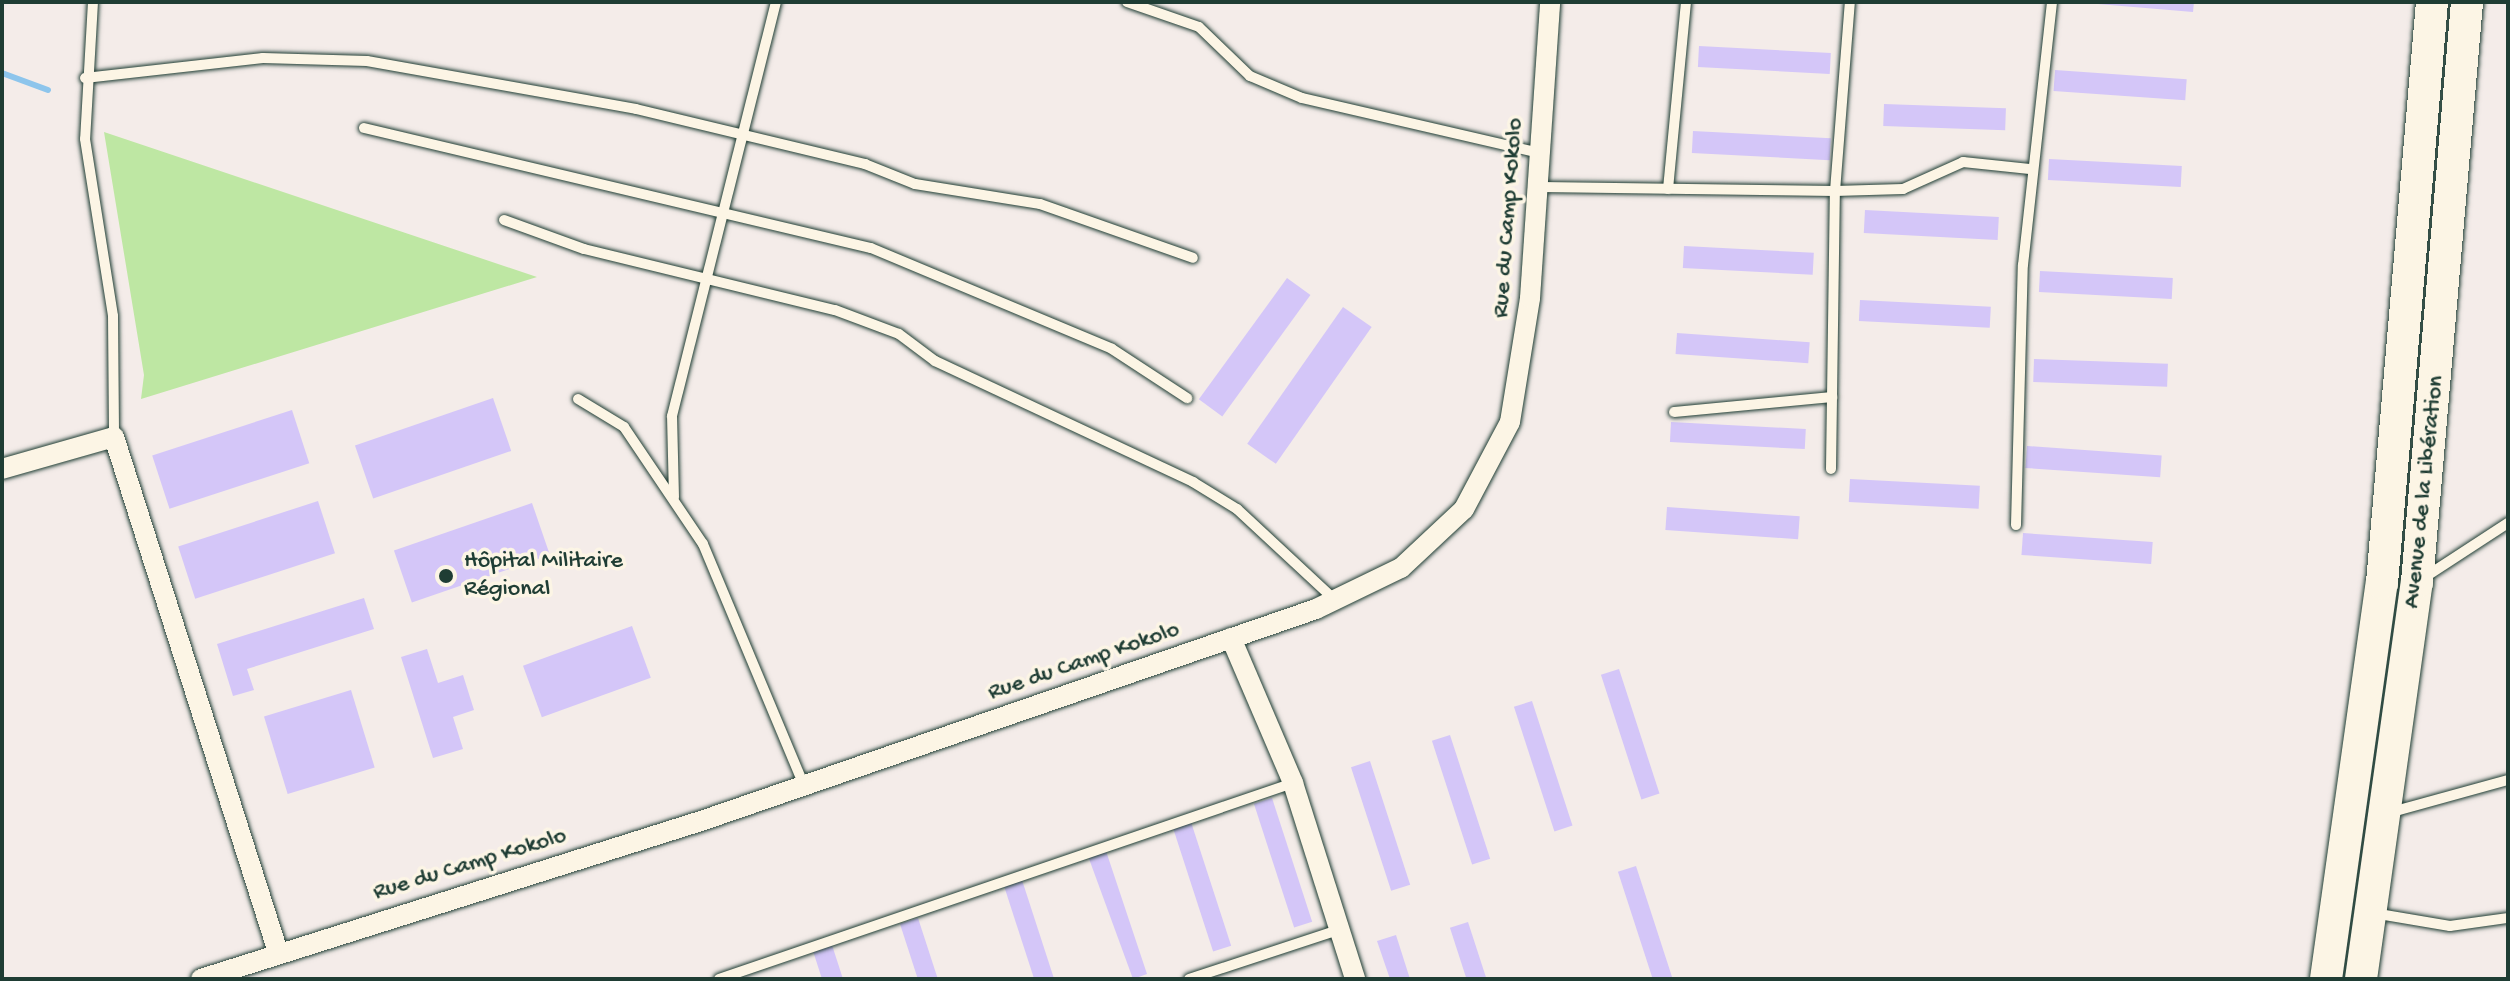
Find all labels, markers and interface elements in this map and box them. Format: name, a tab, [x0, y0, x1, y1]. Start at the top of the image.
street label: Rue du Camp Kokolo	[1488, 117, 1530, 319]
street label: Avenue de la Libération	[2398, 374, 2452, 610]
place label: Hôpital Militaire Régional	[464, 548, 623, 604]
marker: Hôpital Militaire Régional	[435, 565, 457, 587]
street label: Rue du Camp Kokolo	[985, 616, 1183, 708]
street label: Rue du Camp Kokolo	[370, 822, 570, 908]

